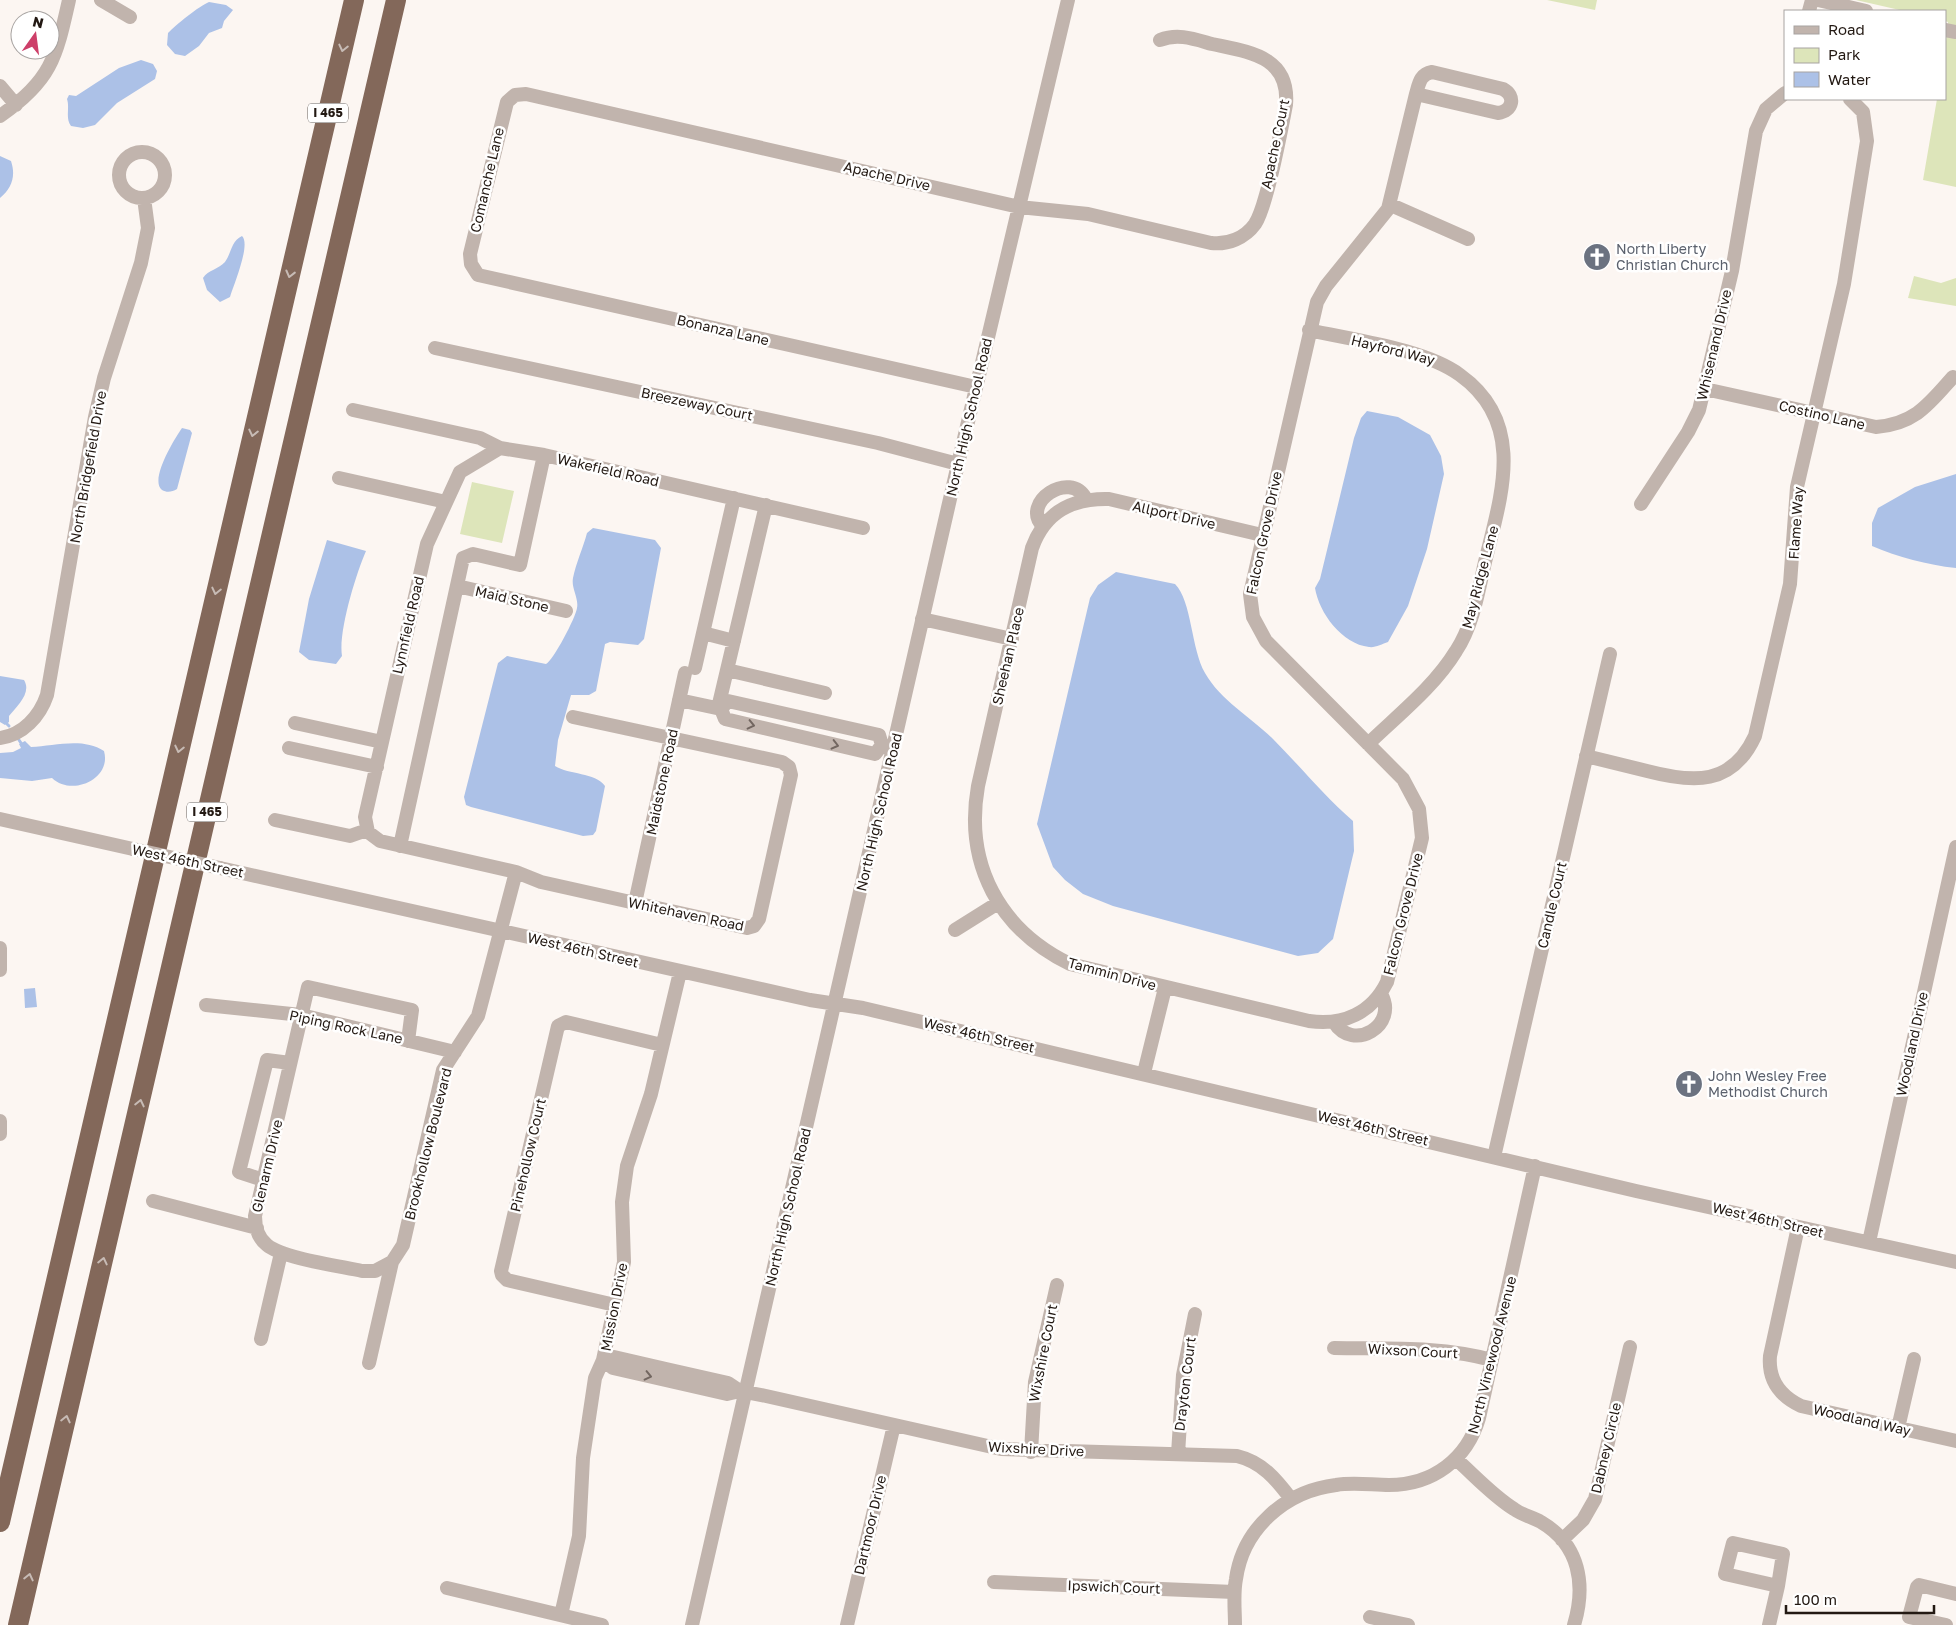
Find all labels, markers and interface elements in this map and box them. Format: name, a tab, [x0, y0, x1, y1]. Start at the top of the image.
north arrow	[10, 10, 60, 60]
legend	[1784, 10, 1946, 100]
text: N	[31, 12, 45, 31]
text: Road	[1828, 20, 1865, 38]
one-way arrow	[338, 43, 349, 52]
text: Park	[1828, 45, 1861, 63]
text: Water	[1828, 70, 1871, 88]
street label: Apache Court	[1257, 97, 1292, 190]
road number: I 465	[308, 104, 348, 122]
street label: Comanche Lane	[466, 126, 507, 234]
street label: Apache Drive	[842, 157, 932, 194]
place label: North Liberty Christian Church	[1616, 240, 1728, 273]
church icon: North Liberty Christian Church	[1582, 242, 1612, 272]
one-way arrow	[285, 270, 296, 279]
street label: Whisenand Drive	[1692, 288, 1735, 402]
street label: Bonanza Lane	[675, 311, 771, 348]
street label: Hayford Way	[1350, 331, 1437, 368]
street label: North High School Road	[942, 336, 995, 498]
street label: Breezeway Court	[640, 383, 755, 424]
street label: North Bridgefield Drive	[66, 389, 109, 544]
street label: Costino Lane	[1777, 396, 1867, 433]
one-way arrow	[248, 428, 259, 437]
street label: Wakefield Road	[555, 450, 661, 490]
street label: Falcon Grove Drive	[1242, 470, 1285, 596]
street label: Flame Way	[1784, 486, 1807, 560]
street label: Allport Drive	[1131, 497, 1217, 532]
street label: May Ridge Lane	[1458, 524, 1501, 630]
street label: Lynnfield Road	[388, 574, 427, 675]
street label: Maid Stone	[474, 582, 551, 615]
one-way arrow	[211, 586, 222, 595]
street label: Sheehan Place	[988, 605, 1027, 706]
one-way arrow	[746, 719, 755, 730]
street label: Maidstone Road	[642, 727, 681, 837]
street label: North High School Road	[852, 731, 905, 893]
one-way arrow	[831, 739, 840, 750]
one-way arrow	[174, 745, 185, 754]
road number: I 465	[187, 802, 227, 822]
street label: West 46th Street	[131, 840, 245, 881]
street label: Falcon Grove Drive	[1379, 851, 1426, 977]
street label: Candle Court	[1533, 860, 1570, 950]
street label: Whitehaven Road	[627, 893, 746, 934]
street label: West 46th Street	[526, 928, 640, 971]
street label: Tammin Drive	[1066, 954, 1158, 993]
street label: Woodland Drive	[1892, 990, 1931, 1098]
street label: Piping Rock Lane	[288, 1006, 404, 1047]
street label: West 46th Street	[922, 1013, 1036, 1056]
street label: Brookhollow Boulevard	[400, 1066, 455, 1222]
place label: John Wesley Free Methodist Church	[1708, 1067, 1828, 1100]
church icon: John Wesley Free Methodist Church	[1674, 1069, 1704, 1099]
street label: Pinehollow Court	[506, 1096, 549, 1213]
one-way arrow	[134, 1098, 145, 1107]
street label: West 46th Street	[1316, 1106, 1430, 1149]
street label: Glenarm Drive	[248, 1118, 285, 1214]
street label: North High School Road	[761, 1126, 814, 1288]
street label: West 46th Street	[1711, 1198, 1825, 1241]
one-way arrow	[97, 1256, 108, 1265]
street label: Mission Drive	[597, 1261, 630, 1353]
street label: North Vinewood Avenue	[1464, 1274, 1519, 1435]
street label: Wixshire Court	[1025, 1303, 1060, 1403]
street label: Drayton Court	[1170, 1336, 1199, 1432]
street label: Wixson Court	[1367, 1340, 1459, 1361]
one-way arrow	[644, 1371, 653, 1381]
street label: Woodland Way	[1812, 1400, 1913, 1439]
street label: Dabney Circle	[1587, 1401, 1624, 1495]
one-way arrow	[60, 1415, 71, 1424]
street label: Wixshire Drive	[987, 1437, 1085, 1460]
street label: Dartmoor Drive	[850, 1473, 889, 1576]
one-way arrow	[23, 1573, 34, 1582]
street label: Ipswich Court	[1067, 1576, 1161, 1597]
scale bar	[1786, 1582, 1934, 1614]
text: 100 m	[1794, 1590, 1837, 1608]

